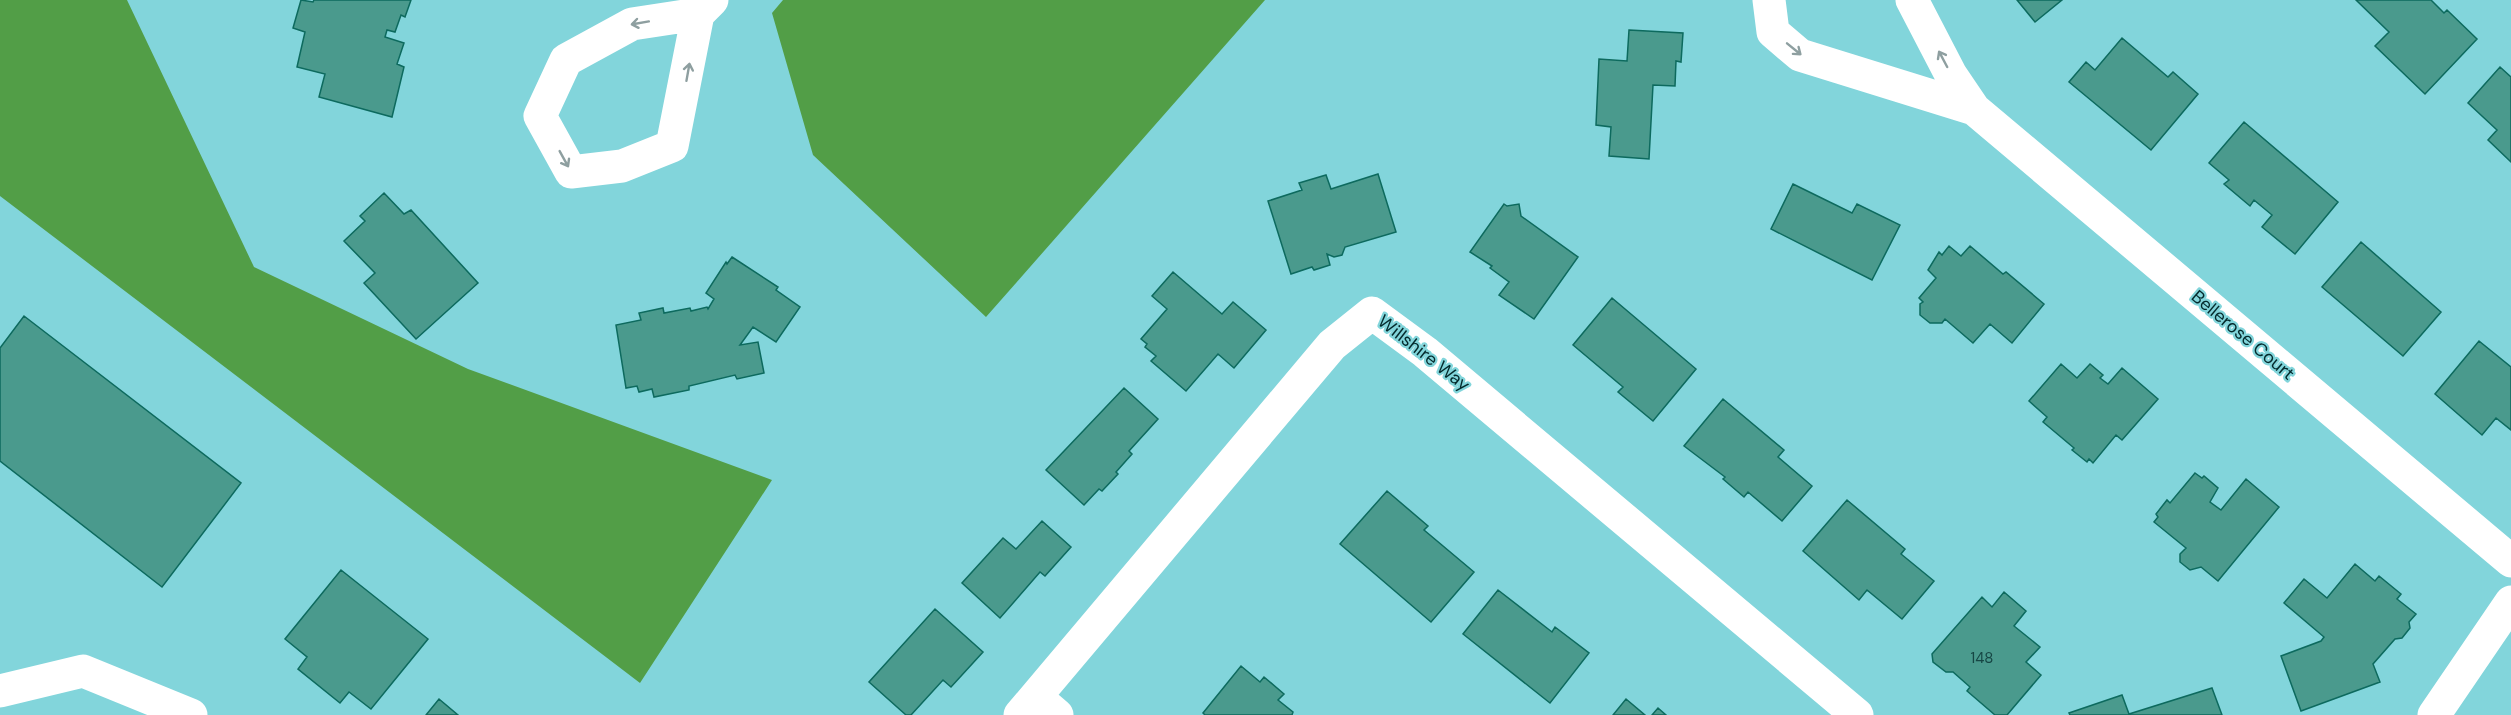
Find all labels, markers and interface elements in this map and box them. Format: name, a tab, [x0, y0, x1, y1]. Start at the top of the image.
one-way arrow	[631, 18, 651, 29]
one-way arrow	[1785, 42, 1801, 55]
one-way arrow	[1937, 51, 1948, 69]
one-way arrow	[683, 62, 694, 82]
one-way arrow	[559, 150, 570, 168]
street label: Bellerose Court	[2186, 285, 2300, 385]
street label: Willshire Way	[1373, 309, 1475, 397]
house number: 148	[1971, 648, 1993, 668]

